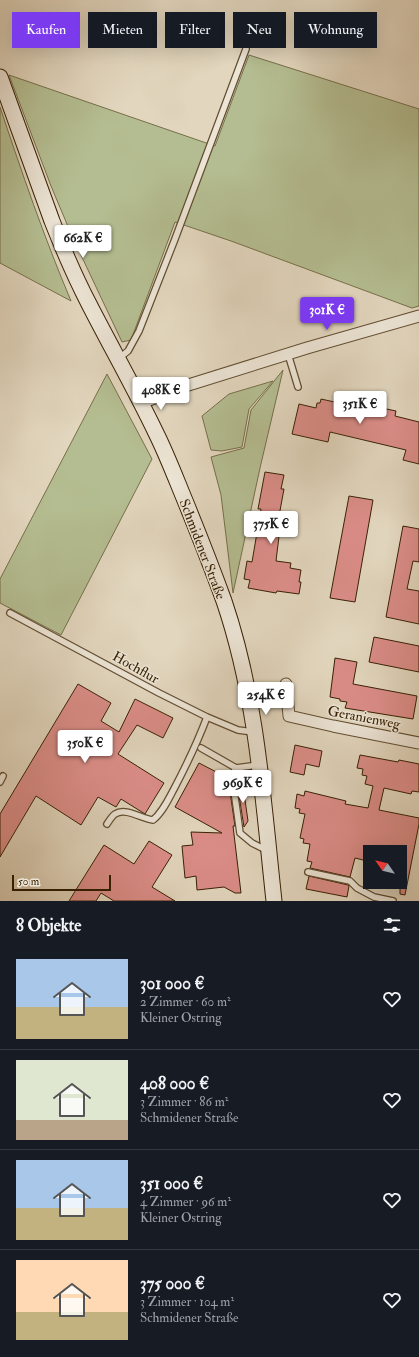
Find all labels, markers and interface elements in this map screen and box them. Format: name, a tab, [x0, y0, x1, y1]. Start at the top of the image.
chip: Kaufen	[12, 12, 80, 48]
chip: Mieten	[88, 12, 157, 48]
chip: Filter	[165, 12, 225, 48]
chip: Neu	[233, 12, 286, 48]
chip: Wohnung	[294, 12, 377, 48]
pin: 662K €	[50, 225, 116, 259]
text: 662K €	[63, 230, 103, 246]
pin: 301K €	[294, 297, 360, 331]
text: 301K €	[309, 302, 345, 318]
pin: 408K €	[128, 377, 194, 411]
text: 408K €	[141, 382, 181, 398]
pin: 351K €	[327, 391, 393, 425]
text: 351K €	[343, 396, 377, 412]
street label: Schmidener Straße	[176, 497, 230, 602]
pin: 375K €	[238, 511, 304, 545]
text: 375K €	[253, 516, 289, 532]
street label: Hochflur	[109, 648, 163, 688]
pin: 254K €	[233, 682, 299, 716]
text: 254K €	[247, 687, 285, 703]
street label: Geranienweg	[326, 702, 403, 733]
pin: 350K €	[52, 730, 118, 764]
text: 350K €	[67, 735, 103, 751]
pin: 969K €	[210, 770, 276, 804]
text: 969K €	[223, 775, 263, 791]
north arrow	[363, 845, 407, 889]
map controls	[363, 845, 407, 889]
scale bar	[12, 873, 111, 892]
text: 50 m	[18, 875, 39, 888]
icon: filters	[381, 914, 403, 936]
text: 8 Objekte	[16, 915, 81, 936]
text: 301 000 €	[140, 973, 204, 994]
icon: home	[48, 975, 96, 1023]
icon: heart	[381, 988, 403, 1010]
text: 2 Zimmer · 60 m²	[140, 994, 231, 1010]
text: Kleiner Ostring	[140, 1010, 222, 1026]
text: 408 000 €	[140, 1073, 209, 1094]
icon: home	[48, 1076, 96, 1124]
icon: heart	[381, 1089, 403, 1111]
text: 3 Zimmer · 86 m²	[140, 1094, 229, 1110]
text: Schmidener Straße	[140, 1110, 238, 1126]
text: 351 000 €	[140, 1173, 203, 1194]
icon: home	[48, 1176, 96, 1224]
icon: heart	[381, 1189, 403, 1211]
text: 4 Zimmer · 96 m²	[140, 1194, 231, 1210]
text: Kleiner Ostring	[140, 1210, 222, 1226]
text: 375 000 €	[140, 1273, 205, 1294]
icon: home	[48, 1276, 96, 1324]
icon: heart	[381, 1289, 403, 1311]
text: 3 Zimmer · 104 m²	[140, 1294, 234, 1310]
text: Schmidener Straße	[140, 1310, 238, 1326]

